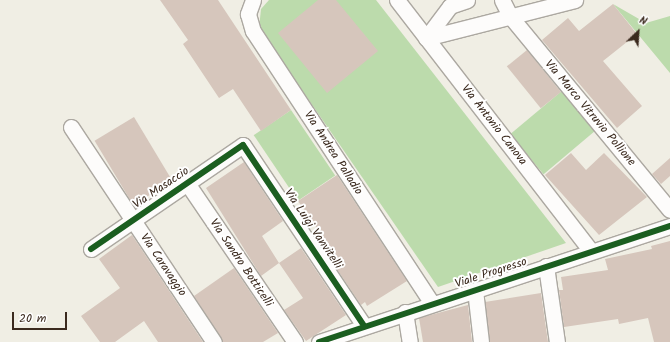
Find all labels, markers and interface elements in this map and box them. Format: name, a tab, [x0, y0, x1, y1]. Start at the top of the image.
text: N	[636, 11, 650, 31]
north arrow	[618, 12, 658, 52]
street label: Via Marco Vitruvio Pollione	[541, 57, 639, 169]
street label: Via Antonio Canova	[458, 82, 530, 168]
street label: Via Andrea Palladio	[301, 108, 365, 198]
street label: Via Masaccio	[130, 164, 192, 212]
street label: Via Luigi Vanvitelli	[281, 186, 345, 272]
street label: Via Sandro Botticelli	[206, 216, 276, 310]
street label: Via Caravaggio	[137, 231, 189, 299]
street label: Viale Progresso	[453, 255, 529, 291]
scale bar	[14, 304, 69, 330]
text: 20 m	[19, 309, 46, 328]

